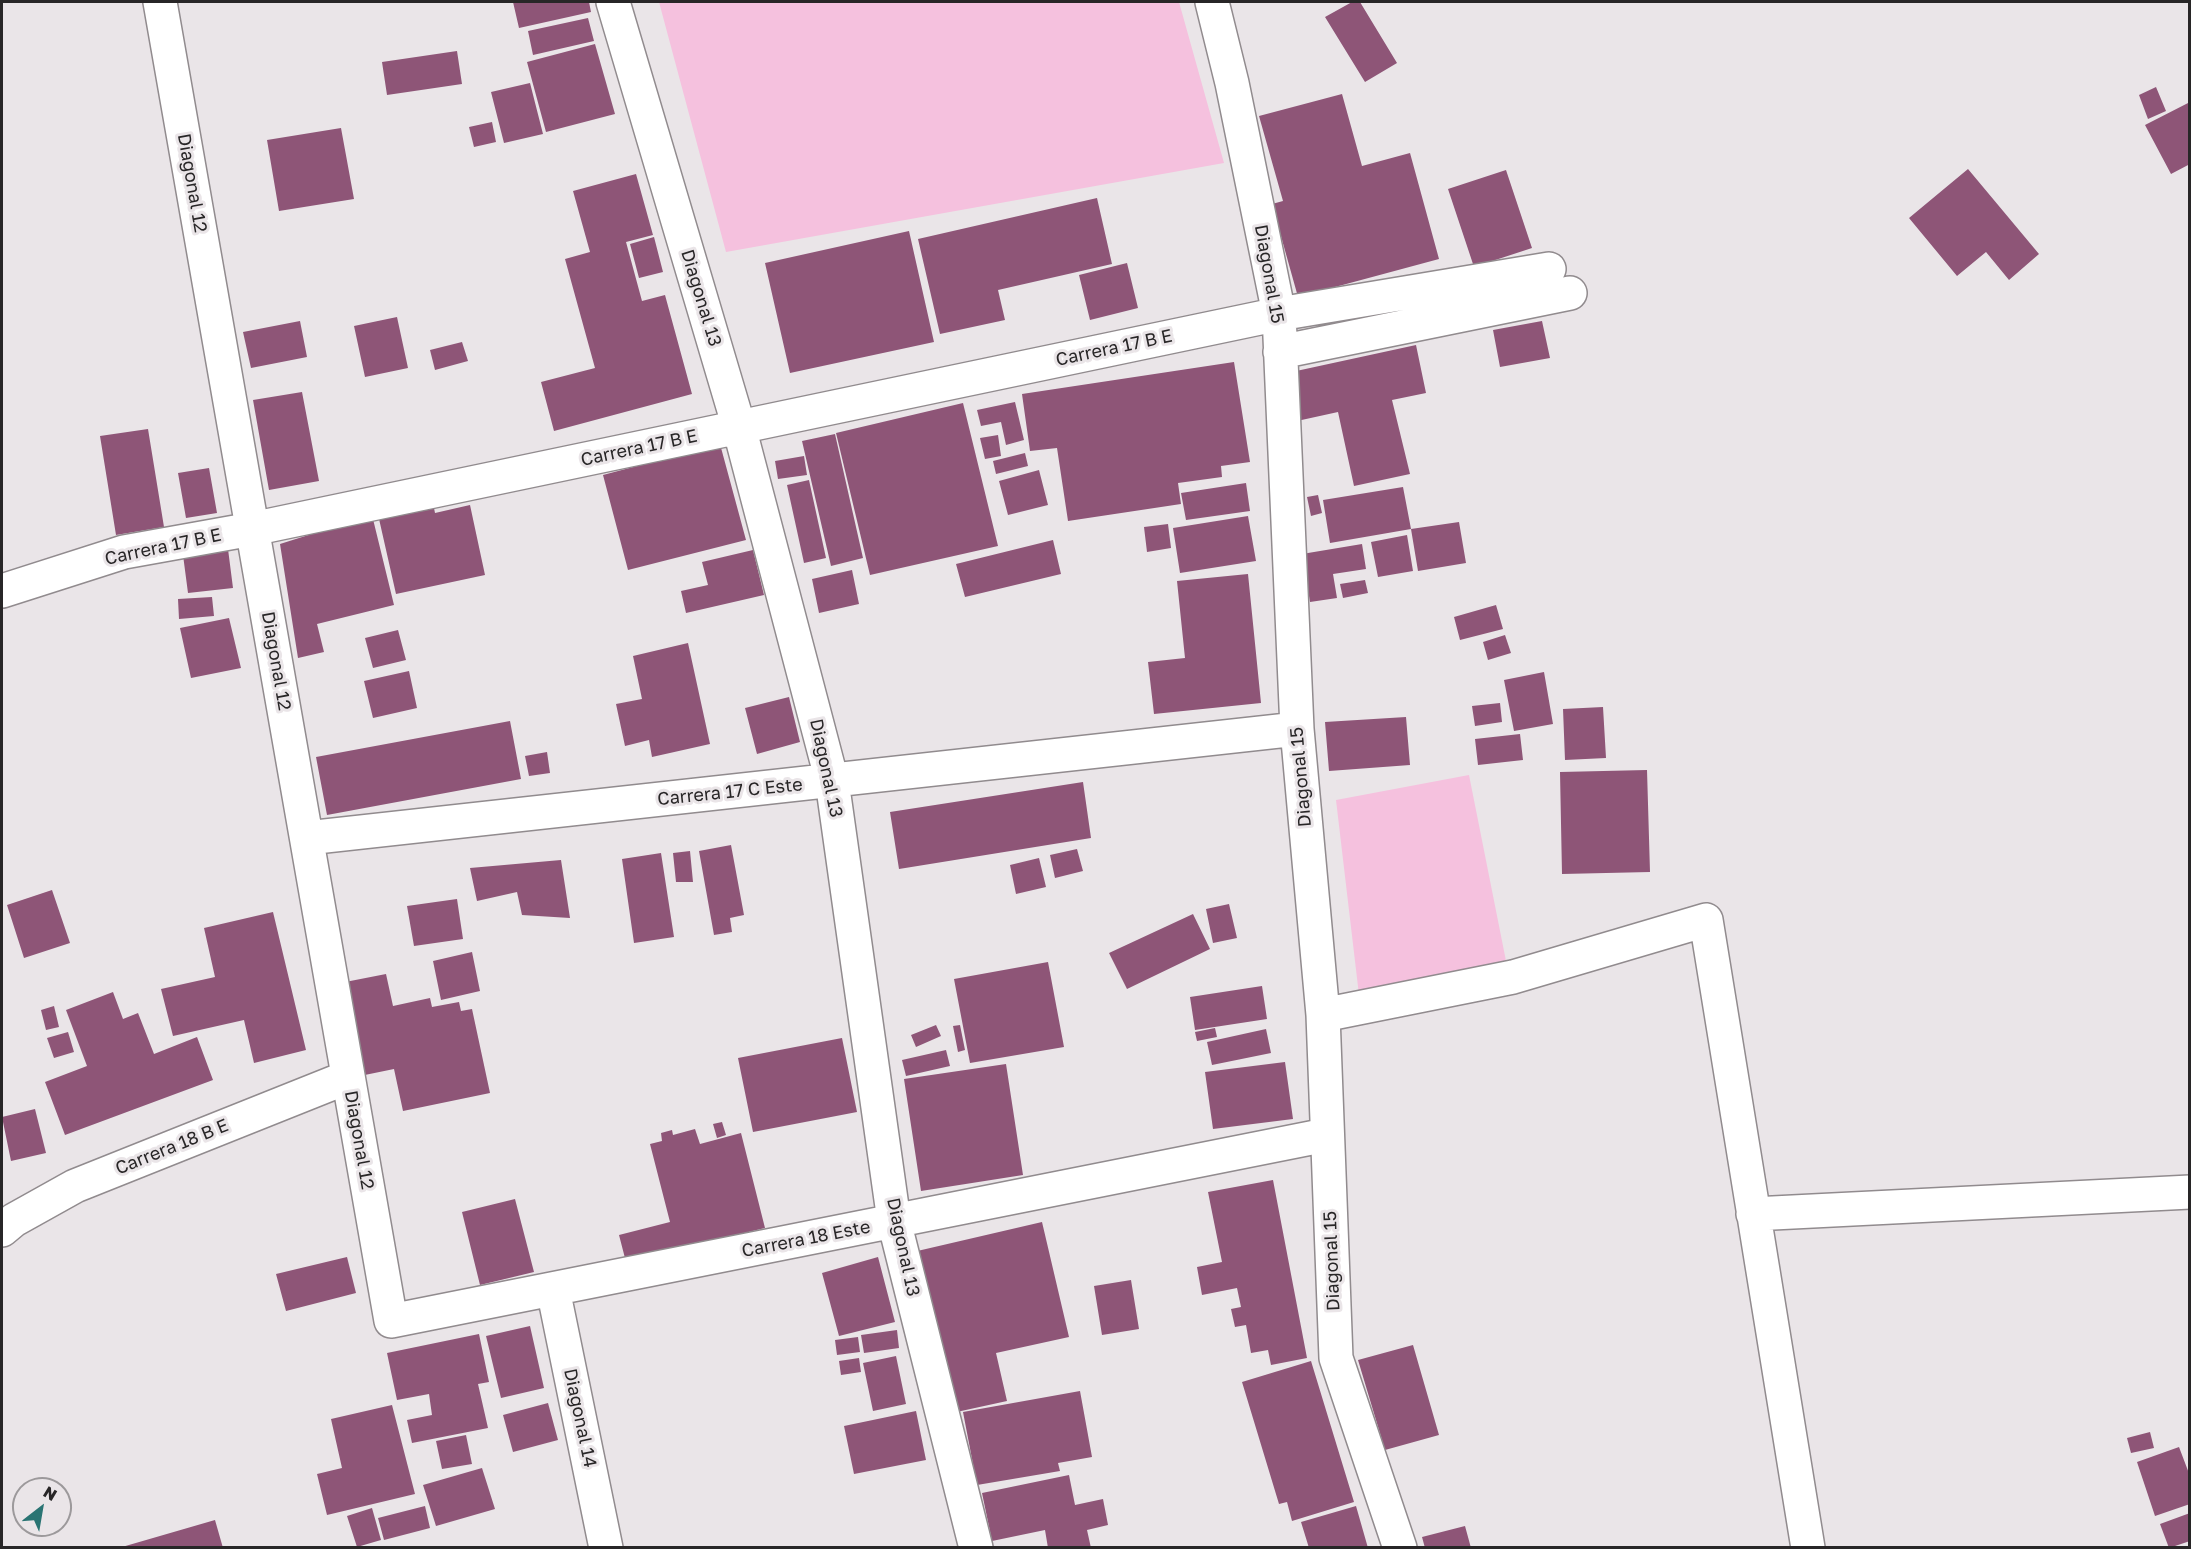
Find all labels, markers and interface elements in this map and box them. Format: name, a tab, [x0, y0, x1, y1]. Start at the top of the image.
street label: Diagonal 12	[173, 132, 211, 234]
street label: Diagonal 15	[1250, 223, 1288, 325]
street label: Diagonal 13	[676, 247, 726, 349]
street label: Carrera 17 B E	[1054, 325, 1174, 371]
street label: Carrera 17 B E	[579, 425, 699, 471]
street label: Carrera 17 B E	[103, 524, 223, 570]
street label: Diagonal 12	[257, 610, 295, 712]
street label: Diagonal 13	[805, 717, 847, 819]
street label: Diagonal 15	[1286, 726, 1316, 828]
street label: Carrera 17 C Este	[656, 774, 804, 810]
street label: Diagonal 12	[340, 1089, 378, 1191]
street label: Carrera 18 B E	[112, 1115, 232, 1179]
street label: Diagonal 13	[882, 1196, 924, 1298]
street label: Diagonal 15	[1319, 1211, 1345, 1311]
street label: Carrera 18 Este	[740, 1216, 872, 1262]
street label: Diagonal 14	[559, 1367, 601, 1469]
north arrow	[12, 1477, 72, 1537]
text: N	[40, 1482, 61, 1505]

